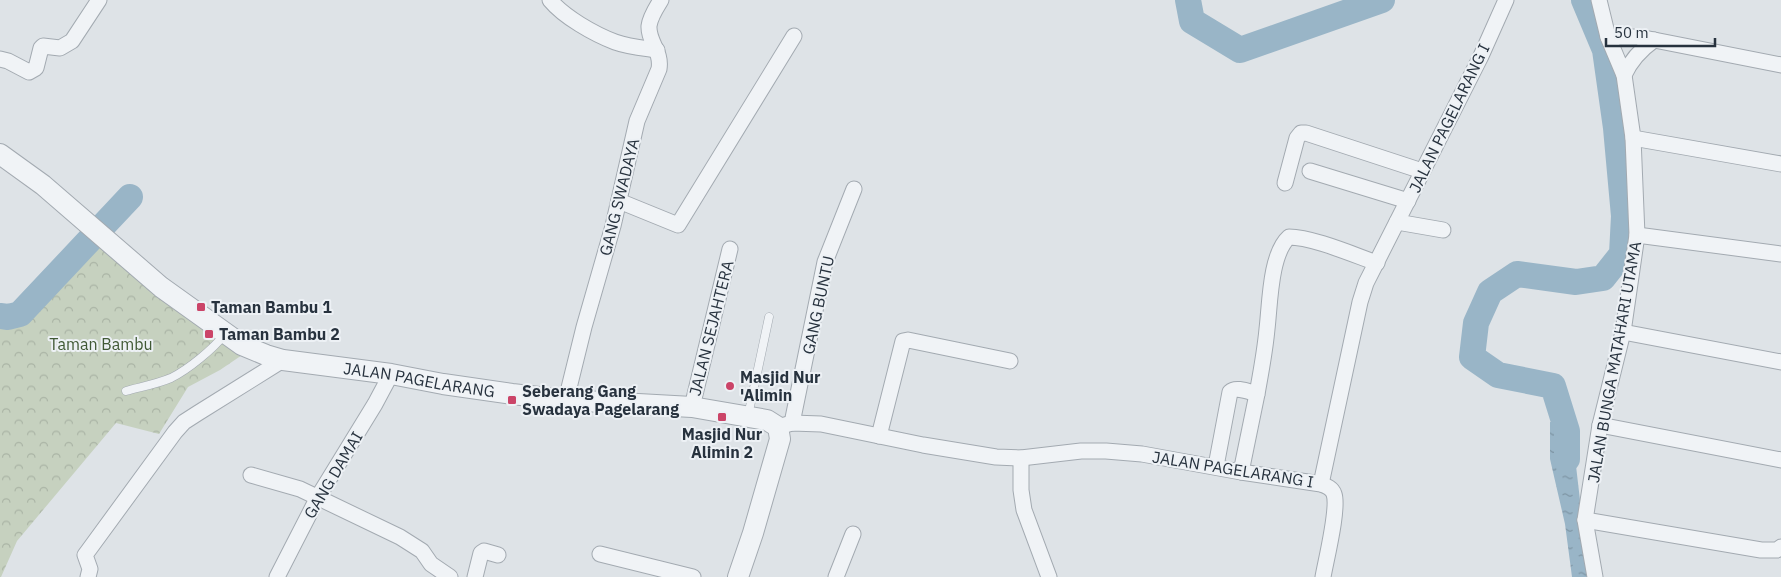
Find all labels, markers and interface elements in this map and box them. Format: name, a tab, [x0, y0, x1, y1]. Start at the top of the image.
scale bar	[1606, 15, 1715, 47]
text: 50 m	[1614, 23, 1649, 42]
street label: JALAN PAGELARANG I	[1404, 40, 1494, 196]
street label: GANG SWADAYA	[595, 136, 643, 258]
street label: JALAN BUNGA MATAHARI UTAMA	[1583, 240, 1645, 484]
street label: GANG BUNTU	[798, 254, 838, 356]
street label: JALAN SEJAHTERA	[684, 258, 738, 398]
place label: Taman Bambu 1	[211, 297, 332, 317]
marker: Taman Bambu 1	[195, 301, 207, 313]
place label: Taman Bambu 2	[219, 324, 340, 344]
marker: Taman Bambu 2	[203, 328, 215, 340]
park label: Taman Bambu	[49, 334, 153, 354]
street label: JALAN PAGELARANG	[342, 358, 496, 401]
place label: Masjid Nur 'Alimin	[740, 367, 821, 405]
marker: Masjid Nur 'Alimin	[724, 380, 736, 392]
place label: Seberang Gang Swadaya Pagelarang	[522, 381, 679, 419]
marker: Seberang Gang Swadaya Pagelarang	[506, 394, 518, 406]
marker: Masjid Nur Alimin 2	[716, 411, 728, 423]
place label: Masjid Nur Alimin 2	[682, 424, 763, 462]
street label: GANG DAMAI	[299, 428, 367, 522]
street label: JALAN PAGELARANG I	[1151, 446, 1315, 492]

